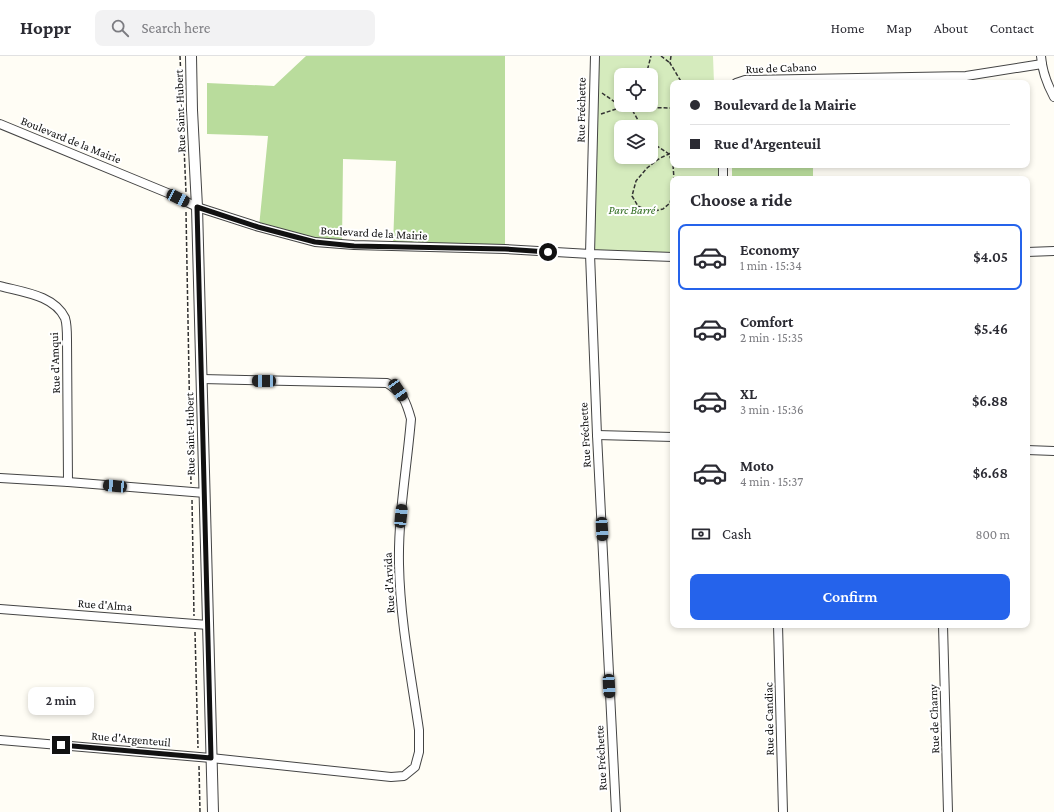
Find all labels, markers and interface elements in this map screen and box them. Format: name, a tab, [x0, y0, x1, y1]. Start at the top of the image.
search box	[95, 10, 375, 46]
text: Hoppr	[20, 17, 71, 38]
icon: search	[109, 17, 131, 39]
text: Search here	[141, 20, 210, 36]
text: Home	[831, 20, 864, 36]
text: Map	[886, 20, 912, 36]
text: About	[934, 20, 968, 36]
text: Contact	[990, 20, 1034, 36]
street label: Rue de Cabano	[745, 60, 817, 76]
street label: Rue Saint-Hubert	[172, 68, 188, 153]
map controls	[614, 68, 658, 164]
button: locate	[614, 68, 658, 112]
street label: Rue Fréchette	[573, 77, 589, 143]
text: Boulevard de la Mairie	[714, 97, 856, 113]
street label: Boulevard de la Mairie	[19, 113, 123, 167]
button: layers	[614, 120, 658, 164]
text: Rue d'Argenteuil	[714, 136, 821, 152]
car	[165, 187, 191, 209]
text: Choose a ride	[690, 190, 792, 210]
park label: Parc Barré	[609, 203, 657, 217]
street label: Boulevard de la Mairie	[320, 223, 428, 243]
icon: car	[692, 239, 728, 275]
text: Economy	[740, 242, 799, 258]
route start	[539, 243, 557, 261]
text: $4.05	[973, 249, 1008, 265]
text: 1 min · 15:34	[740, 258, 802, 273]
icon: car	[692, 311, 728, 347]
text: Comfort	[740, 314, 794, 330]
text: $5.46	[974, 321, 1008, 337]
text: 2 min · 15:35	[740, 330, 803, 345]
street label: Rue d'Amqui	[47, 332, 63, 394]
car	[252, 375, 276, 387]
car	[386, 377, 410, 403]
icon: car	[692, 383, 728, 419]
text: XL	[740, 386, 757, 402]
street label: Rue Saint-Hubert	[182, 391, 198, 476]
text: $6.88	[972, 393, 1008, 409]
street label: Rue Fréchette	[576, 402, 594, 468]
text: 3 min · 15:36	[740, 402, 804, 417]
icon: car	[692, 455, 728, 491]
text: Moto	[740, 458, 774, 474]
text: $6.68	[973, 465, 1008, 481]
text: 4 min · 15:37	[740, 474, 803, 489]
car	[103, 479, 127, 493]
car	[394, 503, 408, 529]
car	[595, 517, 609, 541]
icon: cash	[690, 523, 712, 545]
text: Cash	[722, 526, 752, 542]
text: 800 m	[975, 527, 1010, 542]
street label: Rue d'Arvida	[380, 552, 398, 614]
button: Confirm	[690, 574, 1010, 620]
street label: Rue d'Alma	[77, 596, 133, 614]
car	[602, 674, 616, 698]
street label: Rue de Candiac	[761, 682, 777, 756]
street label: Rue de Charny	[926, 684, 942, 754]
callout: 2 min	[28, 687, 94, 715]
text: 2 min	[46, 693, 76, 708]
street label: Rue Fréchette	[592, 725, 610, 791]
street label: Rue d'Argenteuil	[91, 729, 171, 749]
route end	[52, 736, 70, 754]

